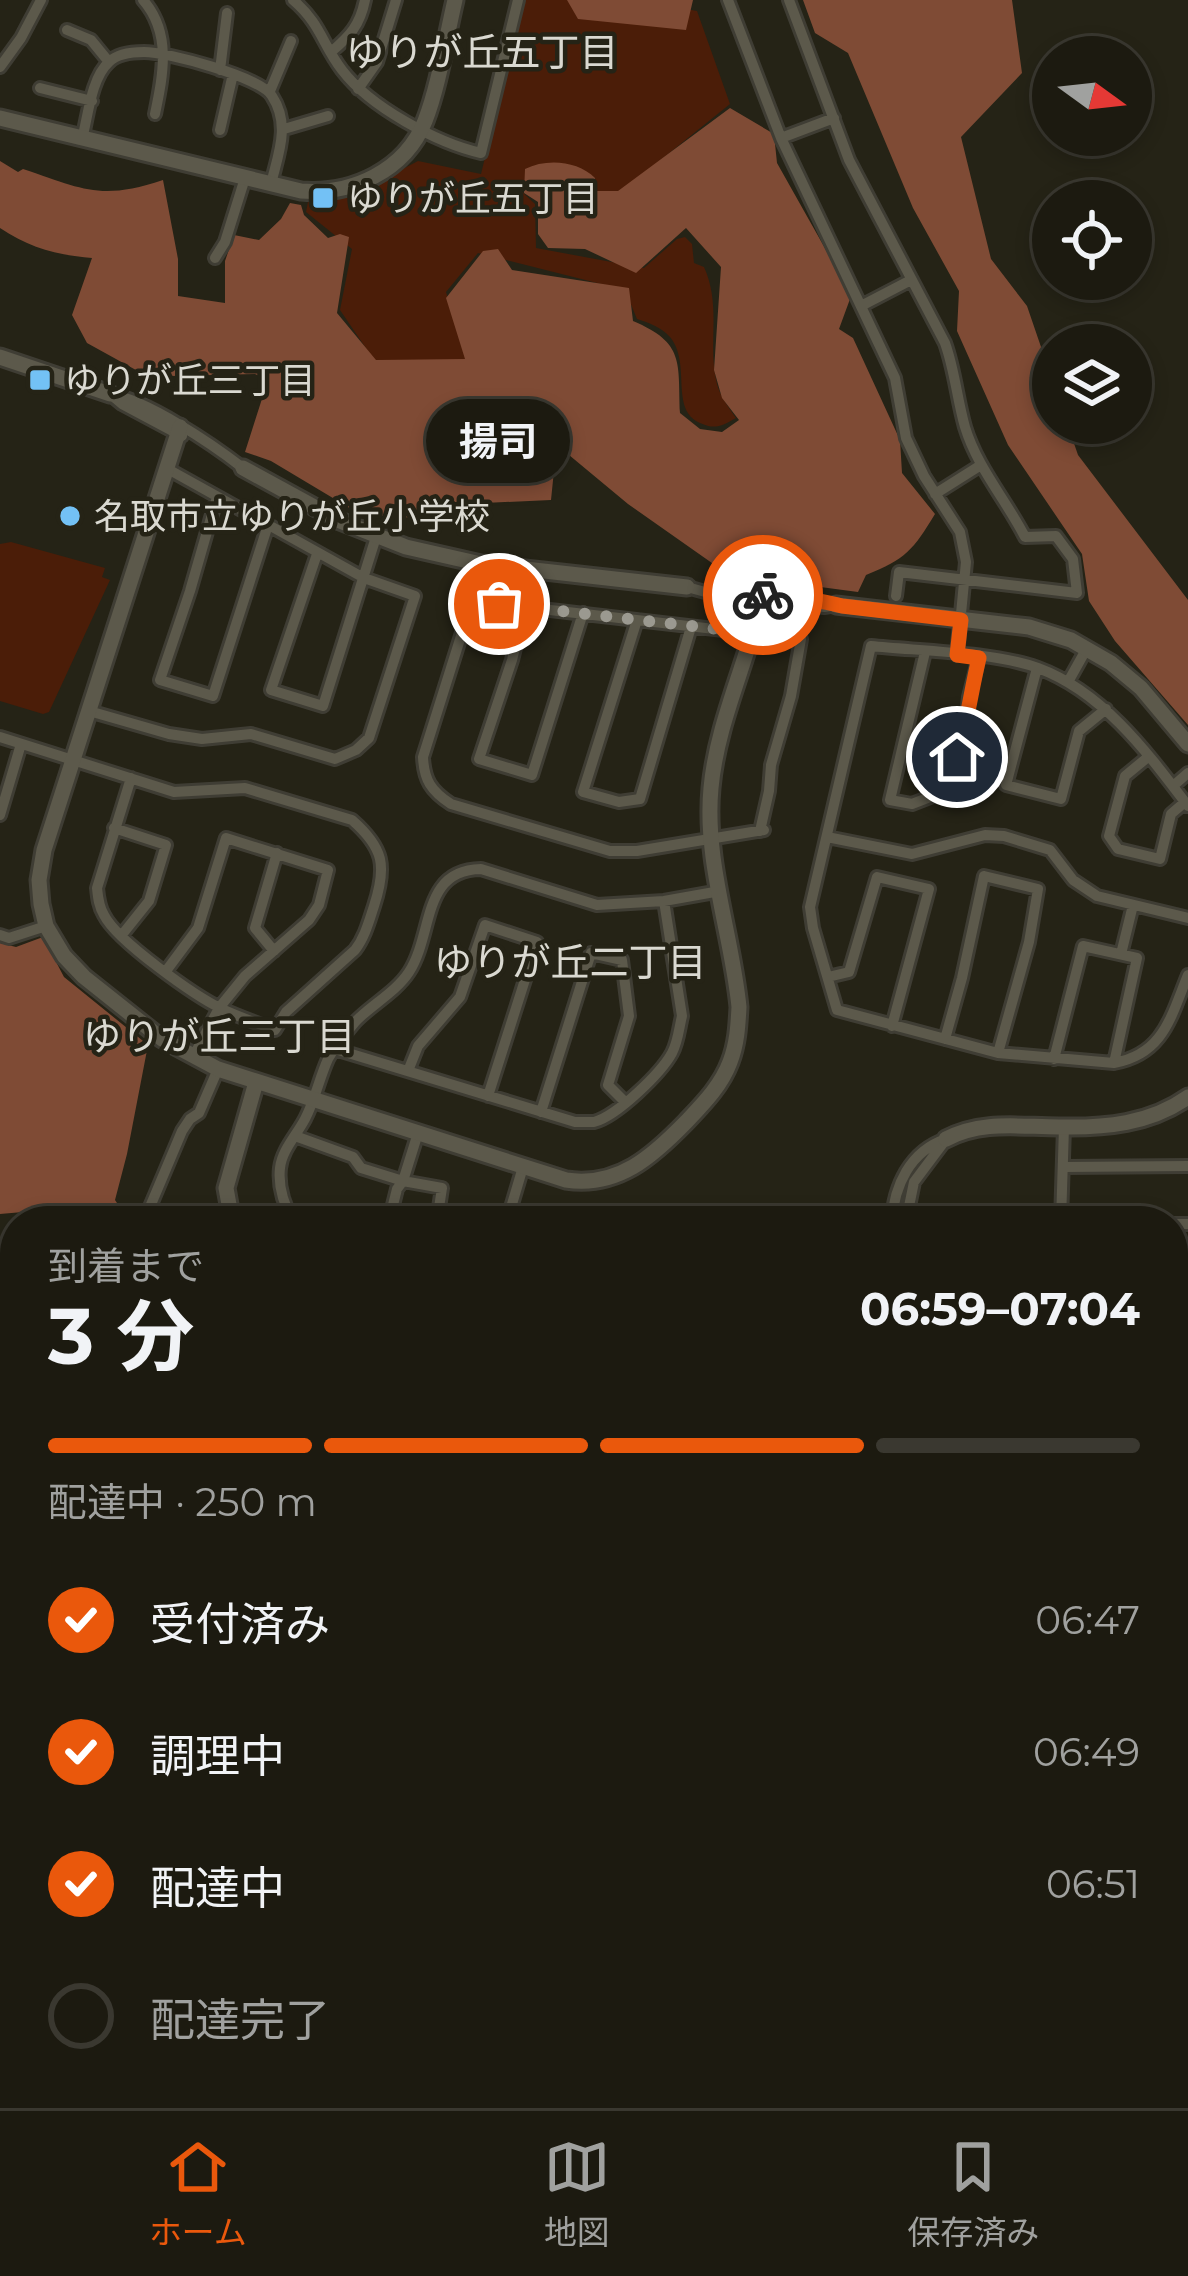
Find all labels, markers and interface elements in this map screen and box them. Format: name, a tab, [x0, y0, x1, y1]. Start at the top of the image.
district label: ゆりが丘五丁目	[345, 28, 619, 76]
north arrow	[1032, 36, 1152, 156]
map controls	[1032, 36, 1152, 444]
place label: ゆりが丘五丁目	[347, 176, 599, 220]
button: locate	[1032, 180, 1152, 300]
marker: ゆりが丘五丁目	[310, 185, 336, 211]
button: layers	[1032, 324, 1152, 444]
place label: ゆりが丘三丁目	[64, 358, 316, 402]
marker: ゆりが丘三丁目	[27, 367, 53, 393]
callout: 揚司	[427, 400, 571, 484]
text: 揚司	[459, 417, 537, 465]
place label: 名取市立ゆりが丘小学校	[94, 494, 490, 538]
marker: 名取市立ゆりが丘小学校	[57, 503, 83, 529]
courier	[703, 535, 823, 655]
pin	[448, 553, 550, 655]
icon: bike	[730, 562, 796, 628]
icon: bag	[466, 571, 532, 637]
pin	[906, 706, 1008, 808]
icon: home	[924, 724, 990, 790]
district label: ゆりが丘二丁目	[433, 938, 707, 986]
district label: ゆりが丘三丁目	[82, 1012, 356, 1060]
text: 到着まで	[48, 1242, 204, 1290]
text: 06:59–07:04	[860, 1281, 1140, 1336]
text: 3 分	[48, 1288, 194, 1384]
text: 配達中 · 250 m	[48, 1478, 317, 1526]
icon: check	[48, 1587, 114, 1653]
text: 受付済み	[150, 1596, 330, 1651]
text: 06:47	[1035, 1596, 1140, 1644]
icon: check	[48, 1719, 114, 1785]
text: 調理中	[150, 1728, 285, 1783]
text: 06:49	[1033, 1728, 1140, 1776]
icon: check	[48, 1851, 114, 1917]
text: 配達中	[150, 1860, 285, 1915]
text: 06:51	[1046, 1860, 1140, 1908]
text: 配達完了	[150, 1992, 330, 2047]
tab: ホーム	[149, 2134, 247, 2254]
tab: 地図	[544, 2134, 610, 2254]
tab: 保存済み	[907, 2134, 1039, 2254]

